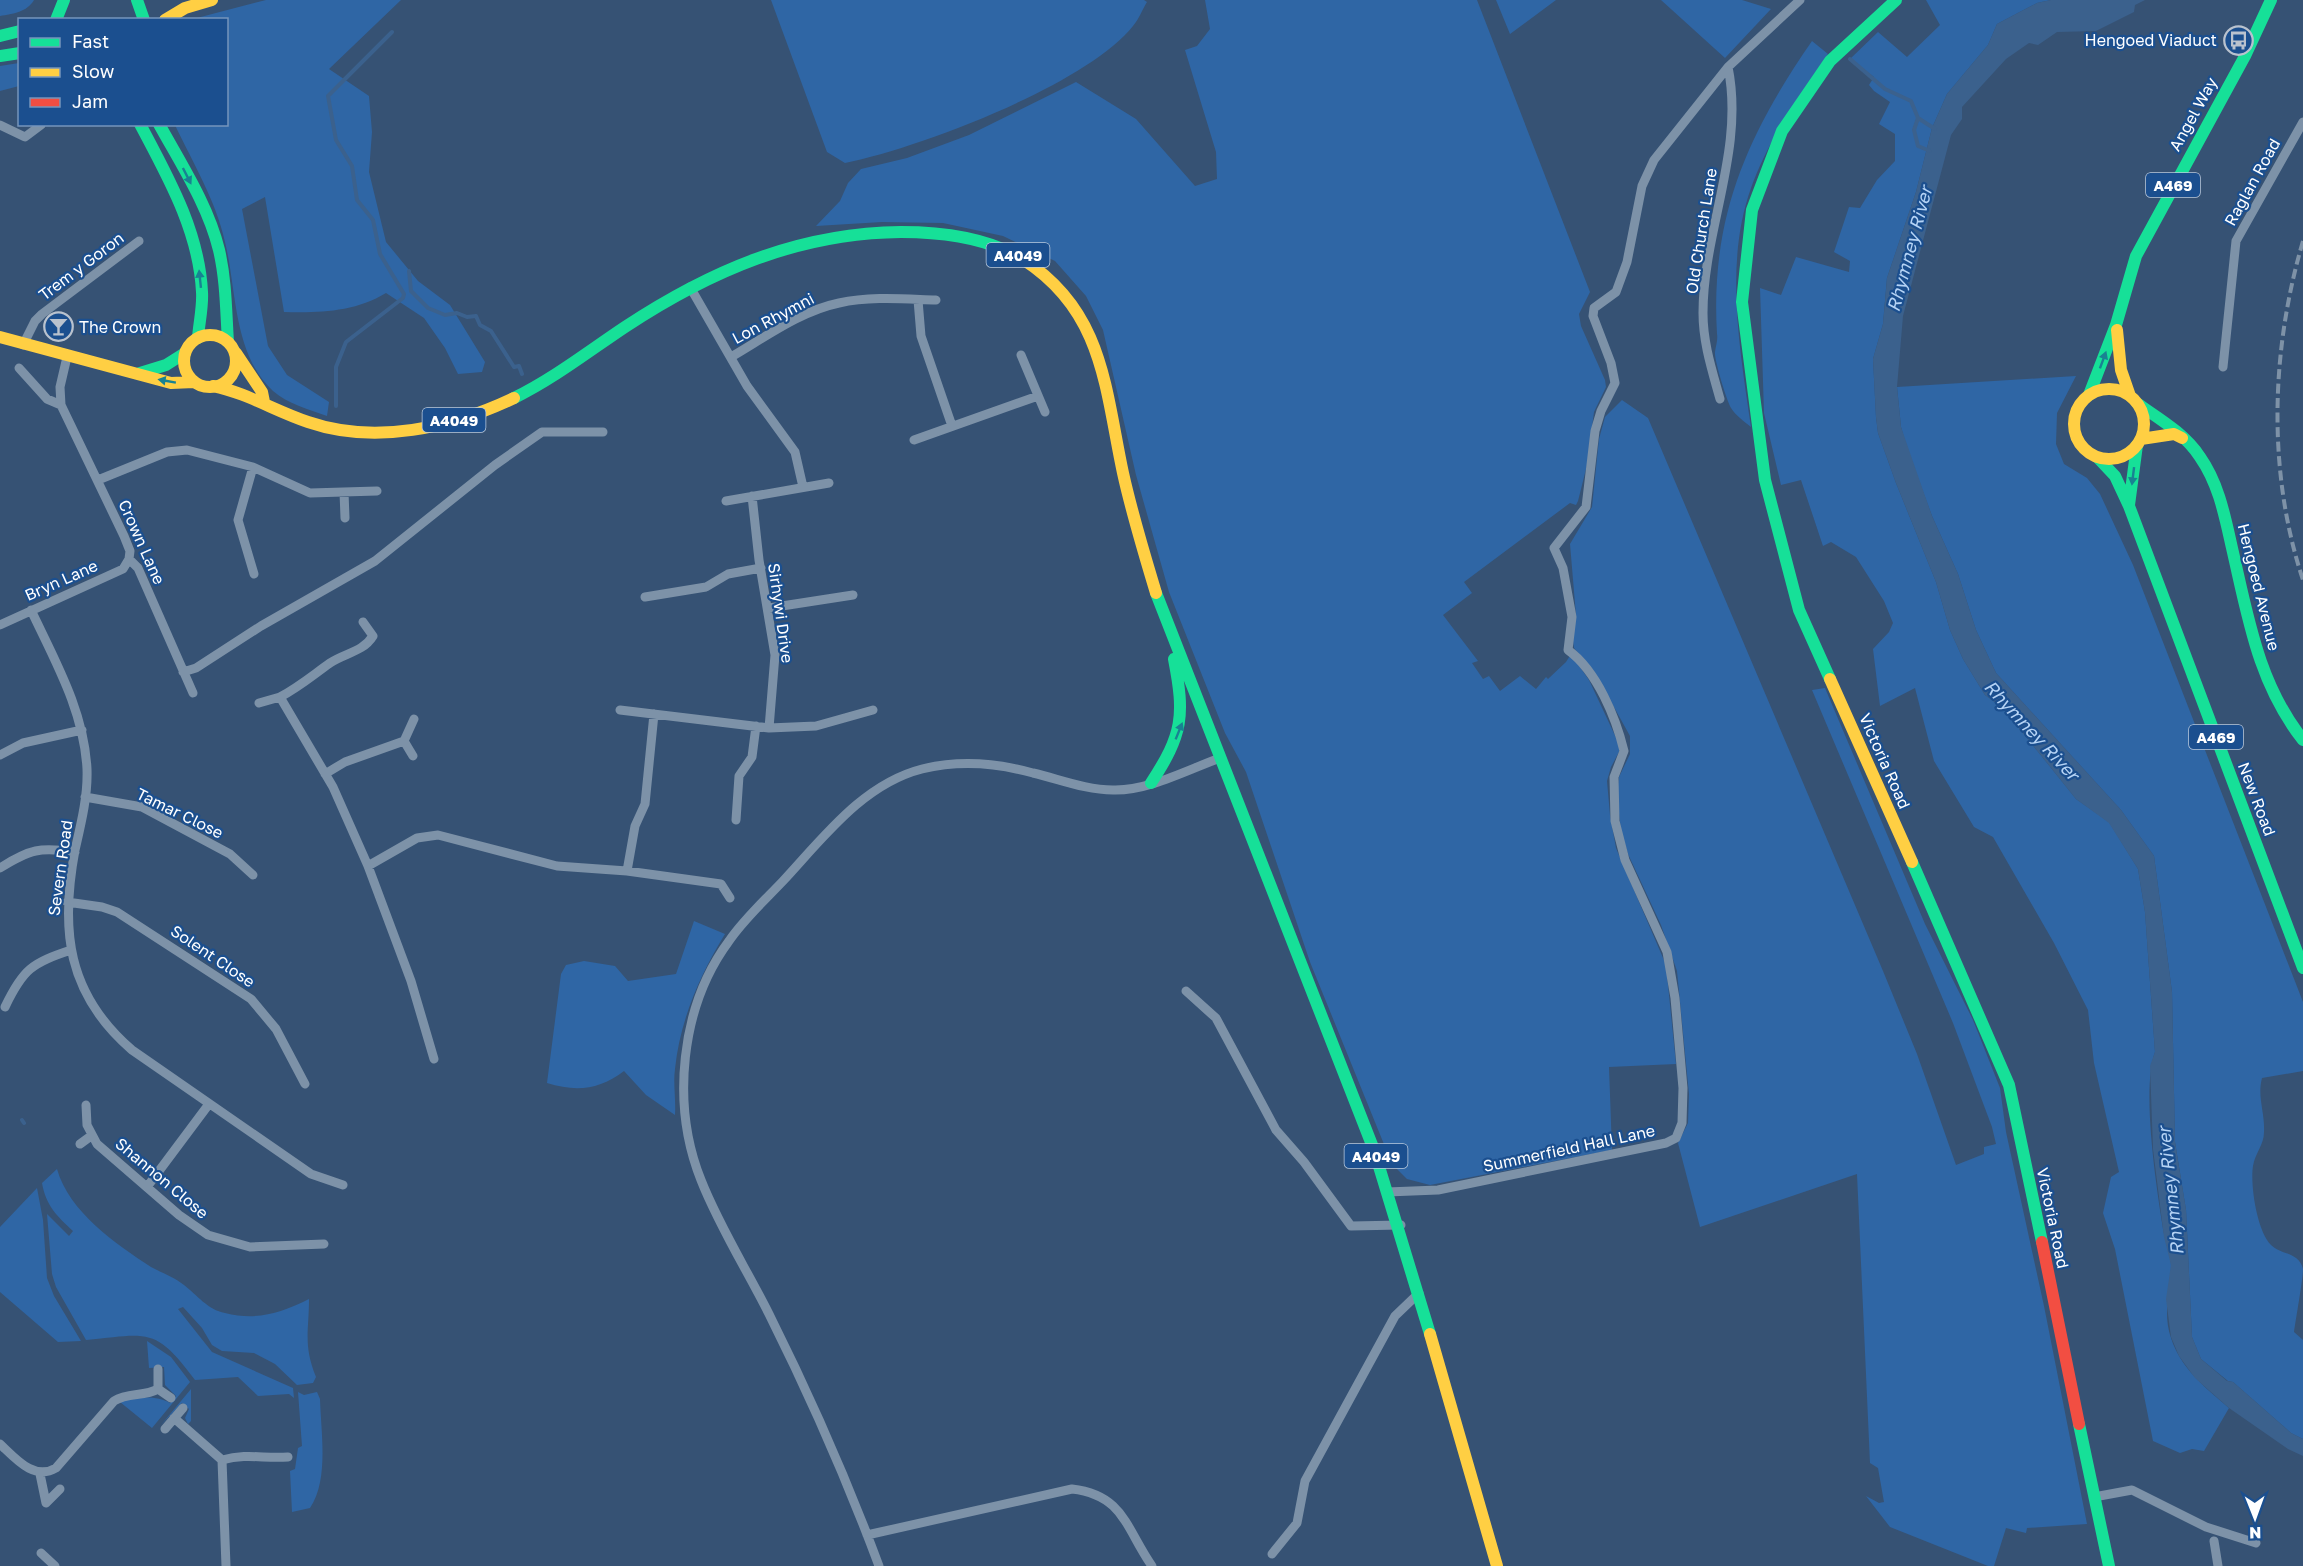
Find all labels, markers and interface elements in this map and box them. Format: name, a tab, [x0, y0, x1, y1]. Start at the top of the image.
legend	[18, 18, 228, 126]
bus stop icon: Hengoed Viaduct	[2222, 24, 2254, 56]
text: Fast	[72, 30, 109, 52]
place label: Hengoed Viaduct	[2084, 30, 2217, 50]
text: Slow	[72, 60, 115, 82]
street label: Angel Way	[2165, 74, 2221, 154]
text: Jam	[72, 90, 108, 112]
street label: Raglan Road	[2220, 135, 2284, 229]
street label: Old Church Lane	[1681, 167, 1721, 295]
one-way arrow	[182, 168, 192, 185]
road number: A469	[2146, 173, 2200, 197]
water label: Rhymney River	[1882, 181, 1937, 314]
street label: Trem y Goron	[35, 228, 127, 304]
road number: A4049	[986, 243, 1050, 267]
one-way arrow	[195, 270, 205, 289]
street label: Lon Rhymni	[729, 288, 817, 348]
bar icon: The Crown	[42, 311, 74, 343]
place label: The Crown	[79, 317, 161, 337]
one-way arrow	[2099, 351, 2109, 369]
one-way arrow	[157, 376, 176, 385]
road number: A4049	[422, 408, 486, 432]
one-way arrow	[2128, 466, 2137, 485]
street label: Crown Lane	[114, 497, 170, 587]
street label: Hengoed Avenue	[2234, 521, 2284, 653]
street label: Bryn Lane	[21, 555, 101, 605]
street label: Sirhywi Drive	[764, 562, 798, 664]
water label: Rhymney River	[1980, 675, 2086, 787]
street label: Victoria Road	[1855, 710, 1915, 812]
one-way arrow	[1174, 722, 1184, 740]
road number: A469	[2189, 725, 2243, 749]
street label: New Road	[2234, 759, 2280, 839]
street label: Tamar Close	[133, 783, 227, 843]
street label: Severn Road	[43, 819, 77, 917]
street label: Solent Close	[167, 920, 259, 992]
street label: Summerfield Hall Lane	[1481, 1120, 1657, 1176]
water label: Rhymney River	[2152, 1123, 2188, 1256]
street label: Shannon Close	[111, 1133, 213, 1223]
road number: A4049	[1344, 1144, 1408, 1168]
street label: Victoria Road	[2033, 1166, 2073, 1270]
north arrow	[2225, 1488, 2285, 1548]
text: N	[2249, 1523, 2262, 1543]

